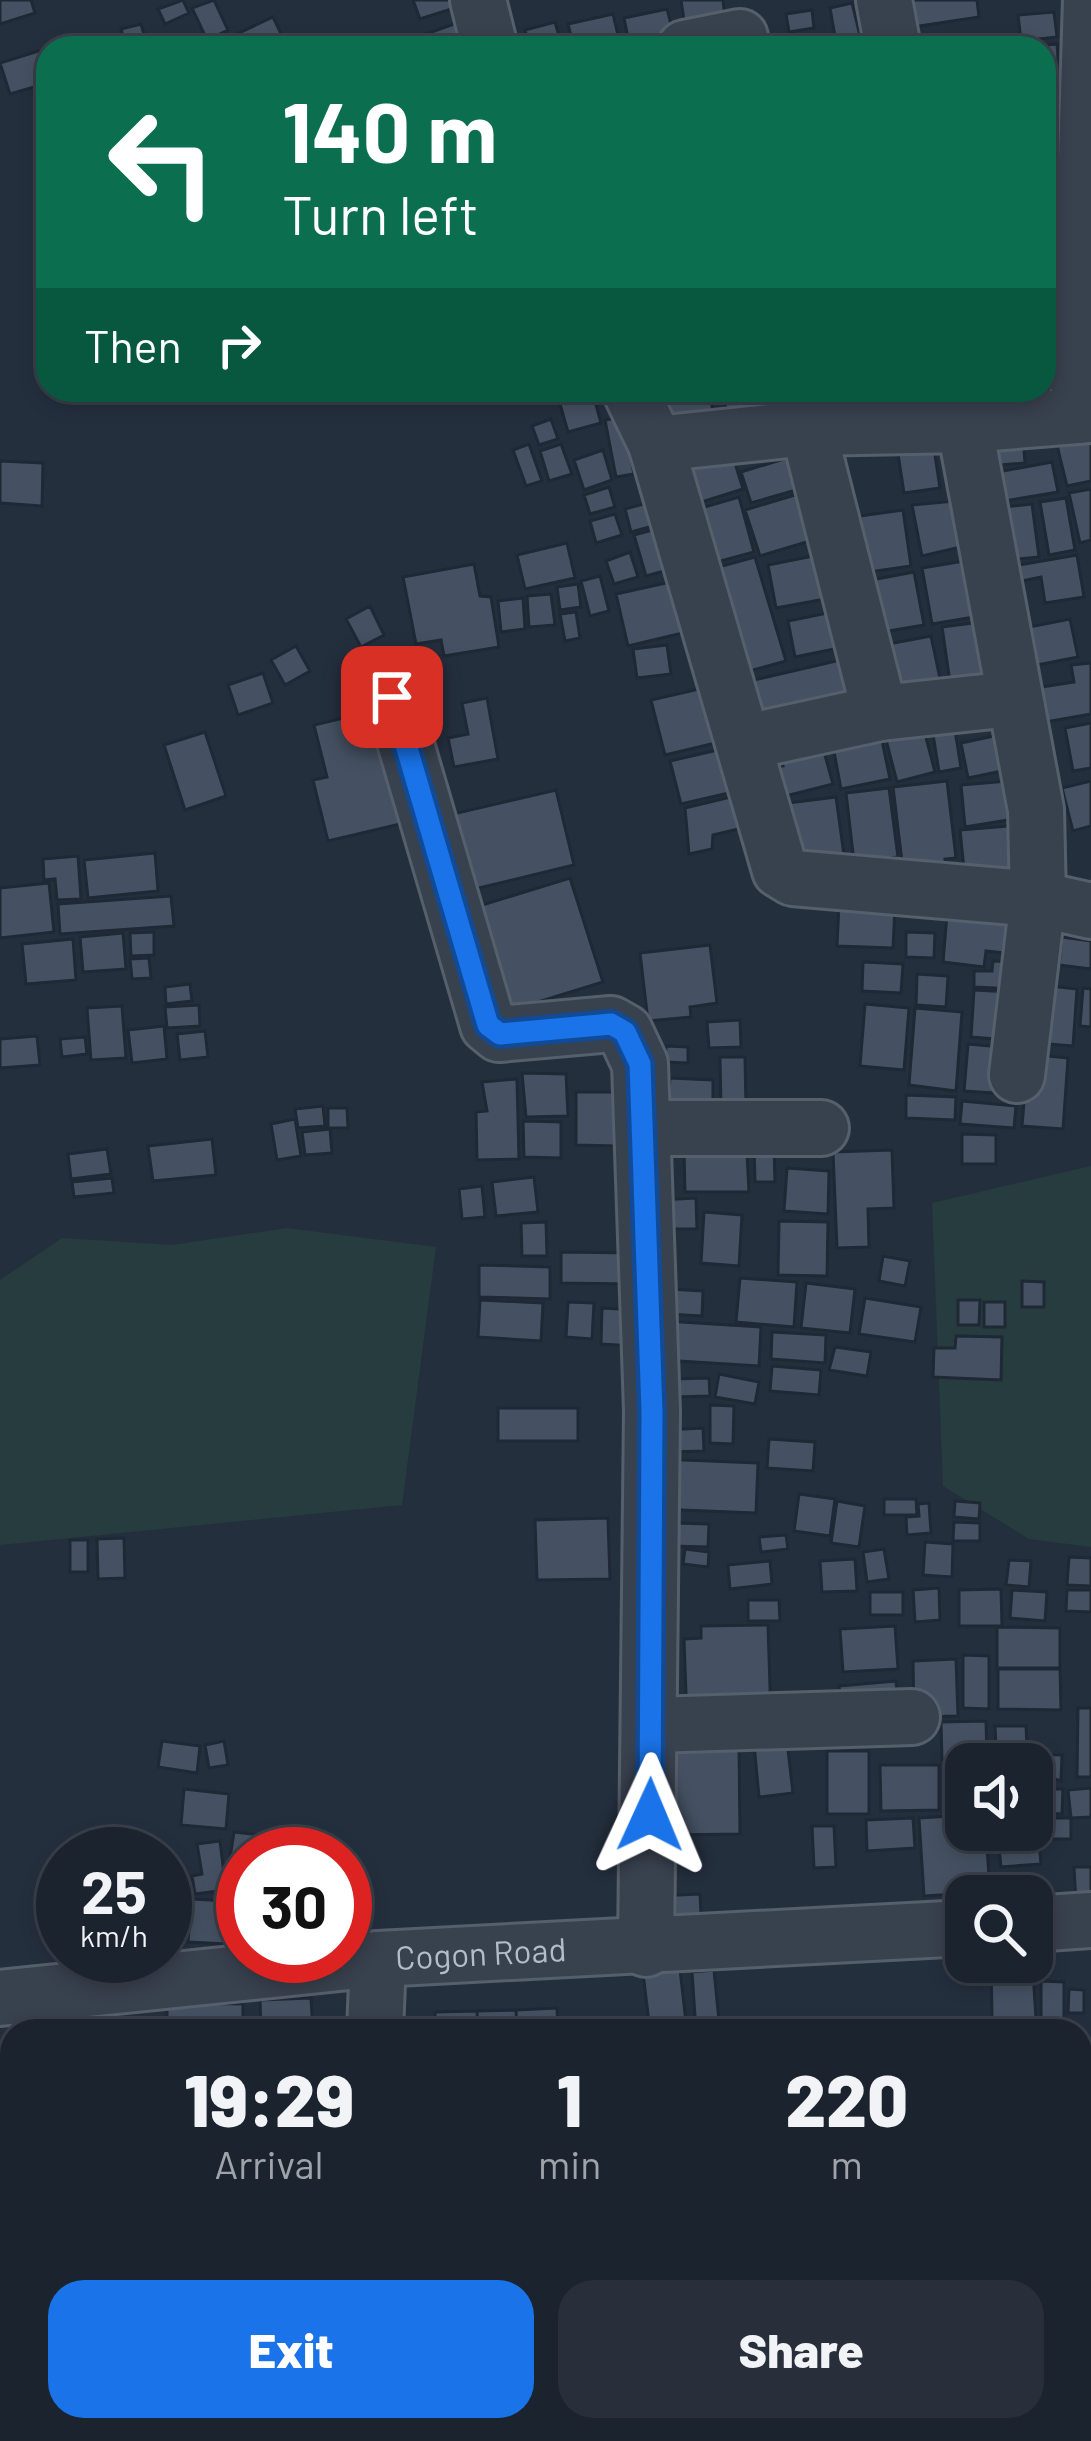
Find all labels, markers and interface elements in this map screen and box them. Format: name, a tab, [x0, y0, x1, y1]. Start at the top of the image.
text: 140 m	[282, 79, 497, 180]
icon: left	[84, 84, 240, 240]
text: Turn left	[282, 181, 479, 246]
icon: right	[206, 312, 272, 378]
text: Then	[84, 318, 182, 372]
pin	[341, 646, 443, 748]
icon: arrive	[359, 664, 425, 730]
map controls	[945, 1743, 1053, 1983]
button: sound	[945, 1743, 1053, 1851]
position arrow	[587, 1752, 713, 1878]
speed limit sign: 30	[216, 1827, 372, 1983]
text: 25	[81, 1854, 147, 1926]
button: search	[945, 1875, 1053, 1983]
text: km/h	[80, 1917, 148, 1953]
street label: Cogon Road	[394, 1928, 567, 1977]
text: 19:29	[184, 2055, 354, 2141]
text: 1	[557, 2055, 582, 2141]
text: 220	[785, 2055, 908, 2141]
text: Arrival	[215, 2140, 324, 2187]
text: min	[538, 2140, 601, 2187]
text: m	[830, 2140, 863, 2187]
button: Exit	[48, 2280, 534, 2418]
button: Share	[558, 2280, 1044, 2418]

